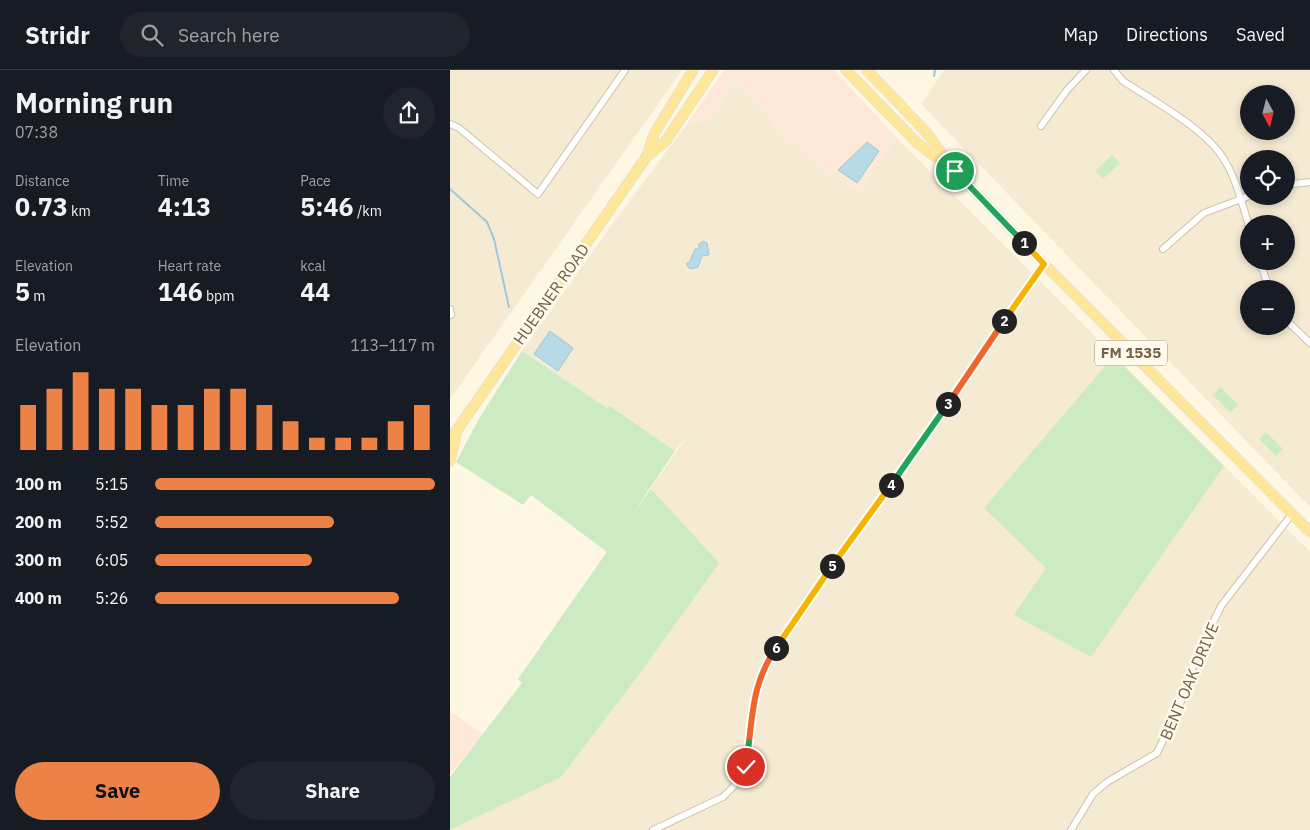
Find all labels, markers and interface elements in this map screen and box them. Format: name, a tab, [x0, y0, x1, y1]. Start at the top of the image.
search box	[120, 12, 470, 57]
text: Stridr	[25, 19, 90, 51]
icon: search	[138, 21, 166, 49]
text: Search here	[178, 23, 280, 47]
text: Map	[1063, 23, 1098, 46]
text: Directions	[1126, 23, 1208, 46]
text: Saved	[1236, 23, 1285, 46]
text: Morning run	[15, 84, 173, 121]
north arrow	[1240, 85, 1295, 140]
map controls	[1240, 85, 1295, 335]
button: share	[383, 87, 435, 139]
text: 07:38	[15, 122, 58, 142]
pin	[934, 150, 976, 192]
button: locate	[1240, 150, 1295, 205]
icon: arrive	[941, 157, 969, 185]
text: Distance	[15, 172, 70, 190]
text: Time	[158, 172, 189, 190]
text: Pace	[300, 172, 331, 190]
text: 0.73	[15, 190, 68, 223]
text: 4:13	[158, 190, 211, 223]
text: 5:46	[300, 190, 354, 223]
text: km	[68, 202, 91, 220]
text: /km	[354, 202, 382, 220]
button: +	[1240, 215, 1295, 270]
pin: 1	[1012, 230, 1036, 256]
text: 1	[1020, 234, 1029, 252]
street label: HUEBNER ROAD	[509, 240, 593, 348]
text: Elevation	[15, 257, 73, 275]
text: Heart rate	[158, 257, 221, 275]
text: kcal	[300, 257, 326, 275]
text: 5	[15, 275, 30, 308]
text: 146	[158, 275, 203, 308]
text: 44	[300, 275, 330, 308]
button: −	[1240, 280, 1295, 335]
text: m	[30, 287, 46, 305]
text: bpm	[203, 287, 234, 305]
pin: 2	[992, 308, 1016, 334]
text: 2	[1000, 312, 1009, 330]
text: Elevation	[15, 335, 81, 355]
text: 113–117 m	[350, 335, 435, 355]
road number: FM 1535	[1095, 340, 1167, 366]
pin: 3	[936, 392, 960, 416]
text: 3	[944, 395, 953, 413]
pin: 4	[878, 472, 904, 498]
text: 100 m	[15, 474, 62, 494]
text: 5:15	[95, 474, 128, 494]
text: 4	[887, 476, 896, 494]
text: 200 m	[15, 512, 62, 532]
text: 5:52	[95, 512, 128, 532]
text: 300 m	[15, 550, 62, 570]
text: 6:05	[95, 550, 128, 570]
pin: 5	[820, 554, 844, 578]
text: 5	[828, 557, 837, 575]
text: 400 m	[15, 588, 62, 608]
text: 5:26	[95, 588, 128, 608]
street label: BENT OAK DRIVE	[1155, 619, 1223, 743]
pin: 6	[764, 636, 788, 660]
text: 6	[772, 639, 781, 657]
pin	[725, 746, 767, 788]
icon: check	[732, 753, 760, 781]
button: Save	[15, 762, 220, 820]
button: Share	[230, 762, 435, 820]

